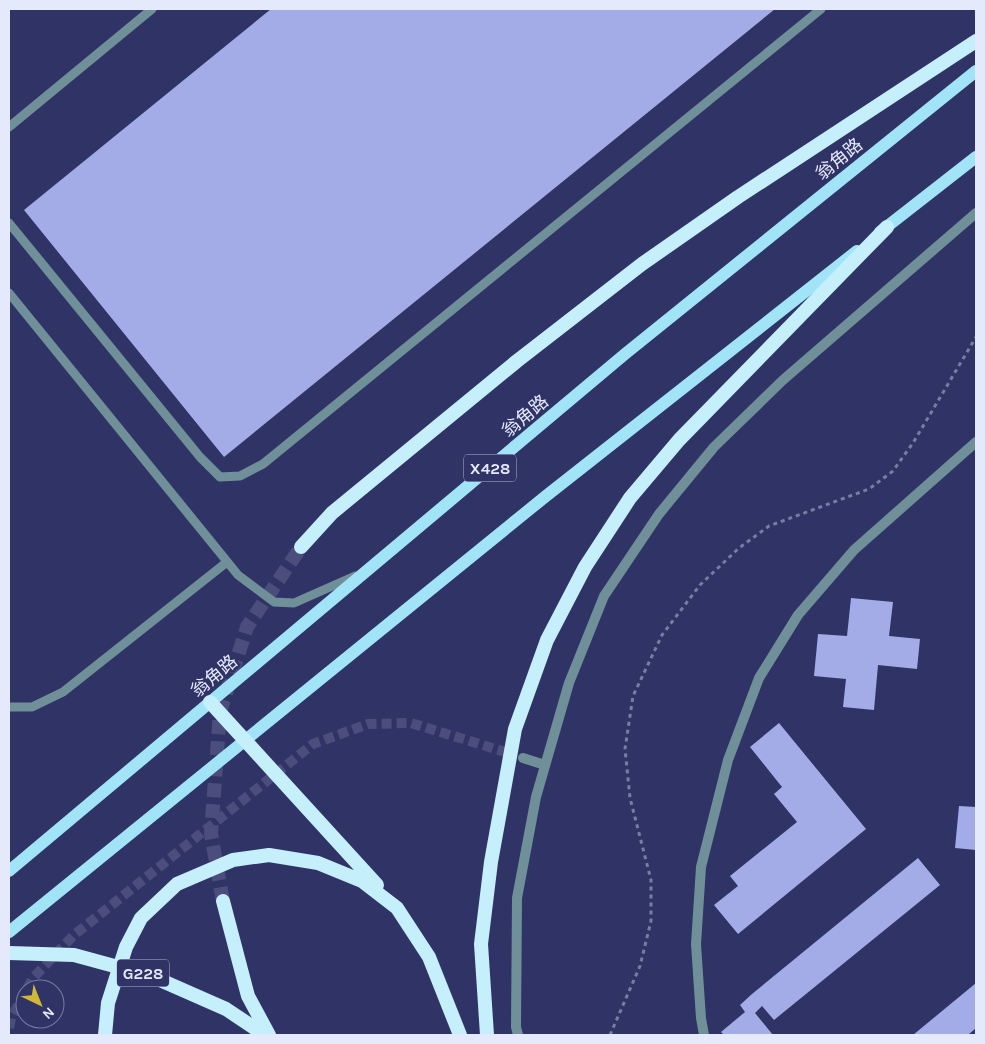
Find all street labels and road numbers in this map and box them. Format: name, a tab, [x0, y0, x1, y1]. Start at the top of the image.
street label: 翁角路	[811, 133, 867, 185]
street label: 翁角路	[497, 390, 553, 442]
road number: X428	[464, 454, 516, 482]
street label: 翁角路	[186, 650, 242, 702]
road number: G228	[117, 960, 169, 986]

